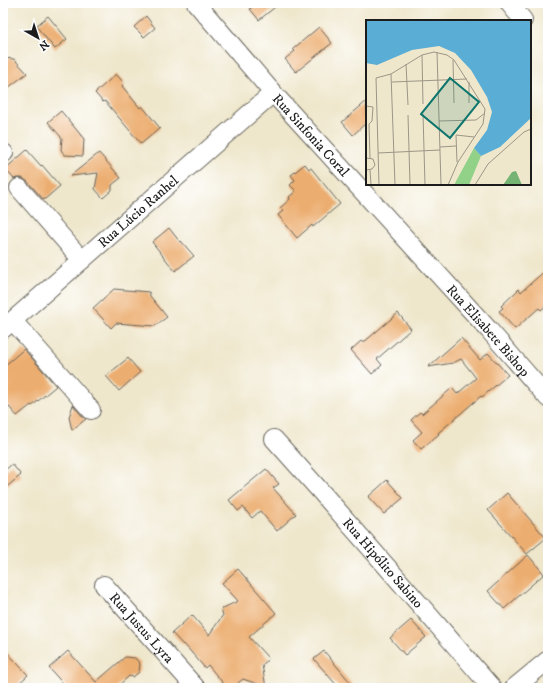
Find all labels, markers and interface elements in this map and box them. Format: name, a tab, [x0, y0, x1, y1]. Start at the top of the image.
north arrow	[18, 18, 58, 58]
inset map	[366, 20, 531, 185]
text: N	[36, 37, 52, 53]
street label: Rua Sinfonia Coral	[268, 90, 353, 181]
street label: Rua Lúcio Ranhel	[94, 171, 183, 252]
street label: Rua Elisabete Bishop	[442, 281, 533, 381]
street label: Rua Hipólito Sabino	[338, 514, 427, 612]
street label: Rua Justus Lyra	[105, 589, 177, 667]

